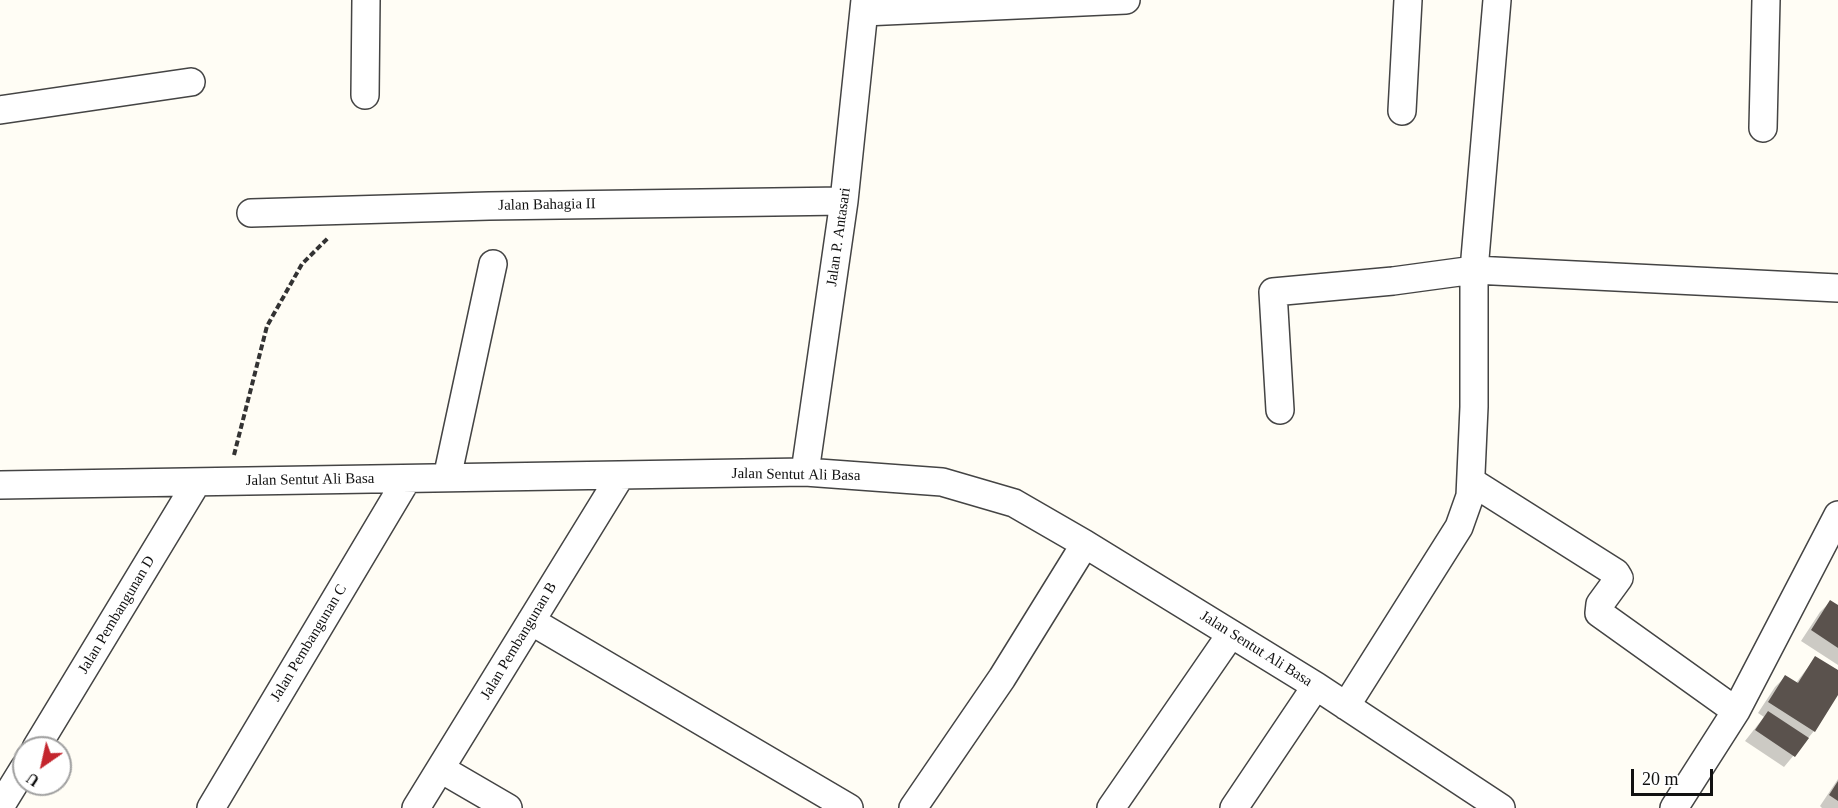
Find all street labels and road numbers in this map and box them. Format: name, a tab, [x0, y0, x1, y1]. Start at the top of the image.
street label: Jalan P. Antasari	[823, 186, 855, 288]
street label: Jalan Bahagia II	[498, 195, 596, 215]
street label: Jalan Sentut Ali Basa	[731, 465, 861, 485]
street label: Jalan Sentut Ali Basa	[245, 470, 375, 490]
street label: Jalan Pembangunan D	[75, 553, 159, 677]
street label: Jalan Pembangunan B	[477, 579, 561, 703]
street label: Jalan Pembangunan C	[267, 581, 351, 705]
street label: Jalan Sentut Ali Basa	[1197, 607, 1315, 691]

